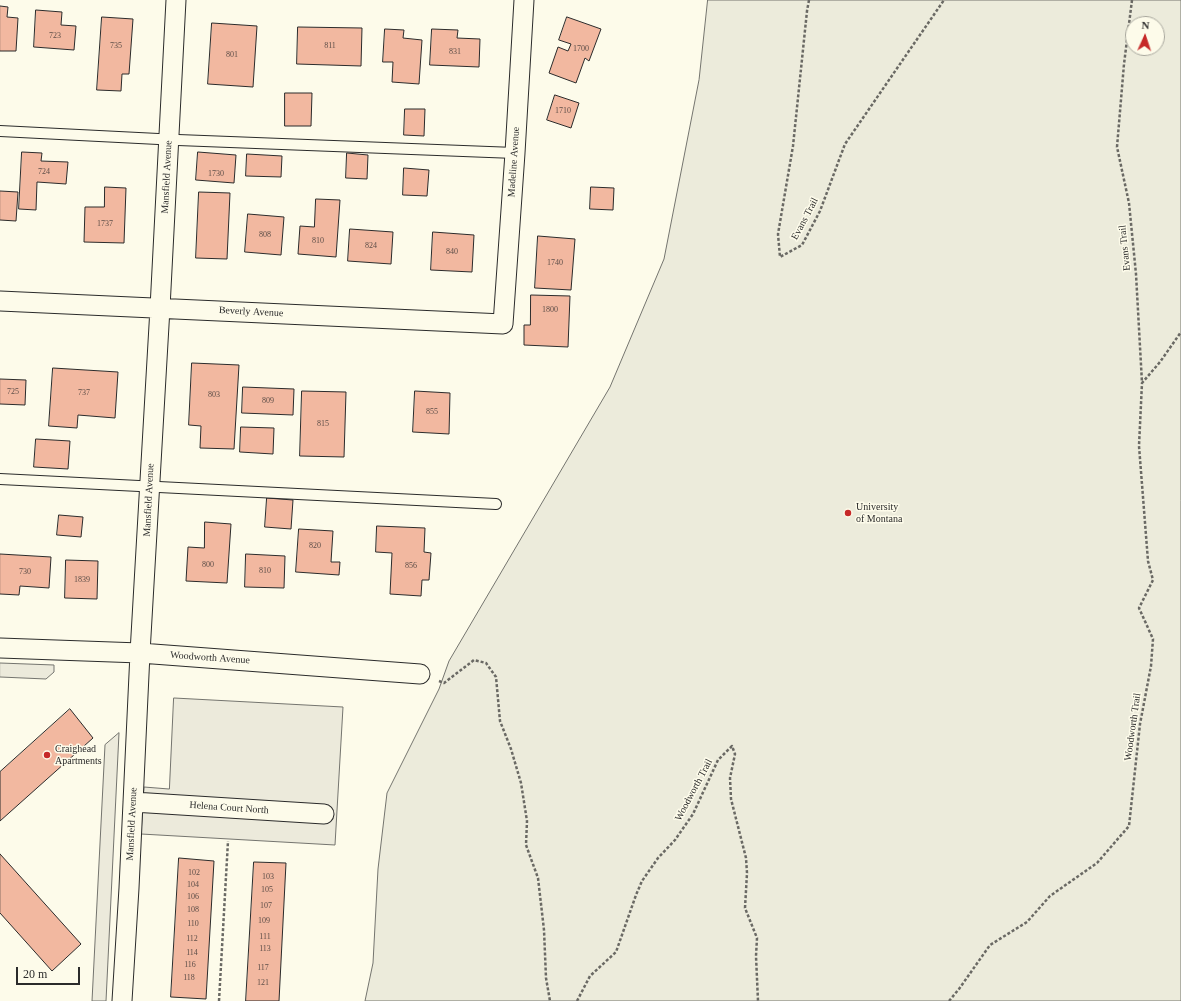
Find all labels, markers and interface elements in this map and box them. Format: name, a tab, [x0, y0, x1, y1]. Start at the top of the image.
north arrow	[1125, 16, 1165, 56]
text: N	[1141, 19, 1150, 31]
house number: 723	[49, 31, 61, 41]
house number: 735	[110, 41, 122, 51]
house number: 811	[324, 41, 336, 51]
house number: 1700	[573, 44, 589, 54]
house number: 831	[449, 47, 461, 57]
house number: 801	[226, 50, 238, 60]
house number: 1710	[555, 106, 571, 116]
street label: Madeline Avenue	[506, 126, 522, 198]
street label: Mansfield Avenue	[159, 140, 175, 214]
house number: 724	[38, 167, 50, 177]
house number: 1730	[208, 169, 224, 179]
street label: Evans Trail	[789, 196, 821, 242]
house number: 1737	[97, 219, 113, 229]
street label: Evans Trail	[1117, 224, 1133, 272]
house number: 808	[259, 230, 271, 240]
house number: 810	[312, 236, 324, 246]
house number: 824	[365, 241, 377, 251]
house number: 840	[446, 247, 458, 257]
house number: 1740	[547, 258, 563, 268]
street label: Beverly Avenue	[218, 304, 284, 320]
house number: 1800	[542, 305, 558, 315]
house number: 725	[7, 387, 19, 397]
house number: 737	[78, 388, 90, 398]
house number: 803	[208, 390, 220, 400]
house number: 809	[262, 396, 274, 406]
house number: 855	[426, 407, 438, 417]
house number: 815	[317, 419, 329, 429]
street label: Mansfield Avenue	[141, 463, 157, 537]
place label: University of Montana	[856, 501, 902, 524]
marker: University of Montana	[843, 508, 853, 518]
house number: 820	[309, 541, 321, 551]
house number: 800	[202, 560, 214, 570]
house number: 856	[405, 561, 417, 571]
house number: 810	[259, 566, 271, 576]
house number: 730	[19, 567, 31, 577]
house number: 1839	[74, 575, 90, 585]
street label: Woodworth Avenue	[170, 649, 250, 667]
street label: Woodworth Trail	[1122, 692, 1144, 762]
place label: Craighead Apartments	[55, 743, 102, 766]
marker: Craighead Apartments	[42, 750, 52, 760]
street label: Woodworth Trail	[673, 757, 715, 823]
street label: Mansfield Avenue	[124, 787, 140, 861]
street label: Helena Court North	[189, 799, 269, 817]
house number: 102	[188, 868, 200, 878]
house number: 103	[262, 872, 274, 882]
house number: 104	[187, 880, 199, 890]
house number: 105	[261, 885, 273, 895]
house number: 106	[187, 892, 199, 902]
house number: 107	[260, 901, 272, 911]
house number: 108	[187, 905, 199, 915]
house number: 109	[258, 916, 270, 926]
house number: 110	[187, 919, 199, 929]
house number: 111	[259, 932, 271, 942]
house number: 112	[186, 934, 198, 944]
house number: 113	[259, 944, 271, 954]
house number: 114	[186, 948, 198, 958]
scale bar	[18, 959, 82, 985]
house number: 116	[184, 960, 196, 970]
house number: 117	[257, 963, 269, 973]
text: 20 m	[23, 967, 47, 981]
house number: 118	[183, 973, 195, 983]
house number: 121	[257, 978, 269, 988]

